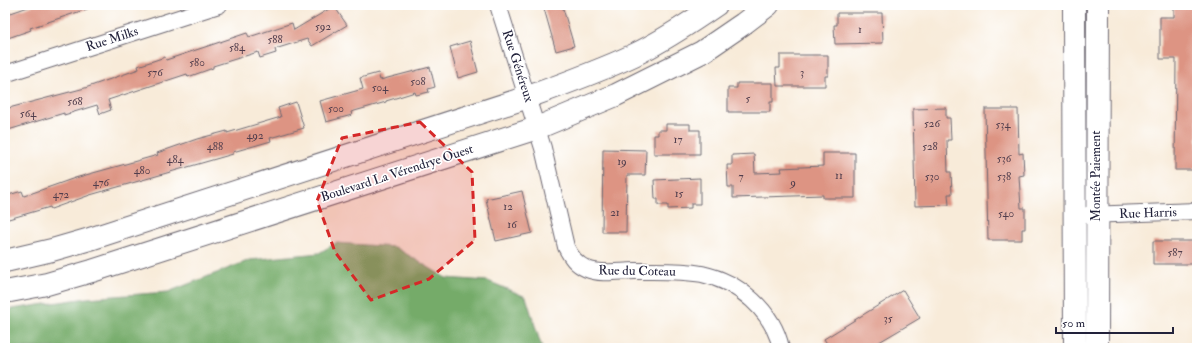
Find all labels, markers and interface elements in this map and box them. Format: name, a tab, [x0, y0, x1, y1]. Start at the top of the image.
house number: 592	[315, 20, 331, 33]
street label: Rue Milks	[84, 23, 141, 55]
house number: 1	[858, 23, 862, 36]
street label: Rue Généreux	[499, 28, 537, 104]
house number: 588	[267, 33, 283, 46]
house number: 584	[229, 41, 246, 54]
house number: 580	[189, 56, 205, 69]
house number: 576	[147, 66, 164, 79]
house number: 3	[800, 66, 804, 79]
house number: 508	[410, 75, 426, 88]
house number: 504	[372, 81, 389, 94]
house number: 5	[746, 92, 751, 105]
house number: 568	[67, 95, 83, 108]
house number: 500	[328, 102, 344, 115]
house number: 564	[20, 107, 37, 120]
house number: 526	[924, 117, 941, 130]
house number: 534	[996, 118, 1012, 131]
house number: 492	[246, 129, 264, 142]
street label: Montée Paiement	[1088, 131, 1104, 221]
house number: 17	[674, 133, 682, 146]
house number: 488	[207, 140, 223, 153]
house number: 528	[922, 140, 938, 153]
street label: Boulevard La Vérendrye Ouest	[319, 141, 476, 206]
house number: 536	[997, 152, 1013, 165]
house number: 484	[166, 153, 185, 166]
house number: 19	[617, 155, 627, 168]
house number: 480	[134, 164, 151, 177]
house number: 11	[835, 169, 843, 182]
house number: 7	[738, 170, 744, 183]
house number: 530	[925, 170, 940, 183]
house number: 538	[997, 170, 1011, 183]
house number: 476	[93, 176, 111, 189]
house number: 9	[789, 176, 796, 189]
house number: 15	[675, 187, 684, 200]
house number: 472	[53, 188, 70, 201]
house number: 12	[503, 200, 513, 213]
street label: Rue Harris	[1119, 204, 1178, 222]
house number: 21	[610, 206, 620, 219]
house number: 540	[998, 207, 1014, 220]
house number: 16	[507, 218, 518, 231]
house number: 587	[1167, 246, 1183, 259]
street label: Rue du Coteau	[598, 262, 676, 280]
scale bar	[1056, 309, 1173, 335]
house number: 35	[883, 312, 893, 325]
text: 50 m	[1062, 316, 1086, 331]

